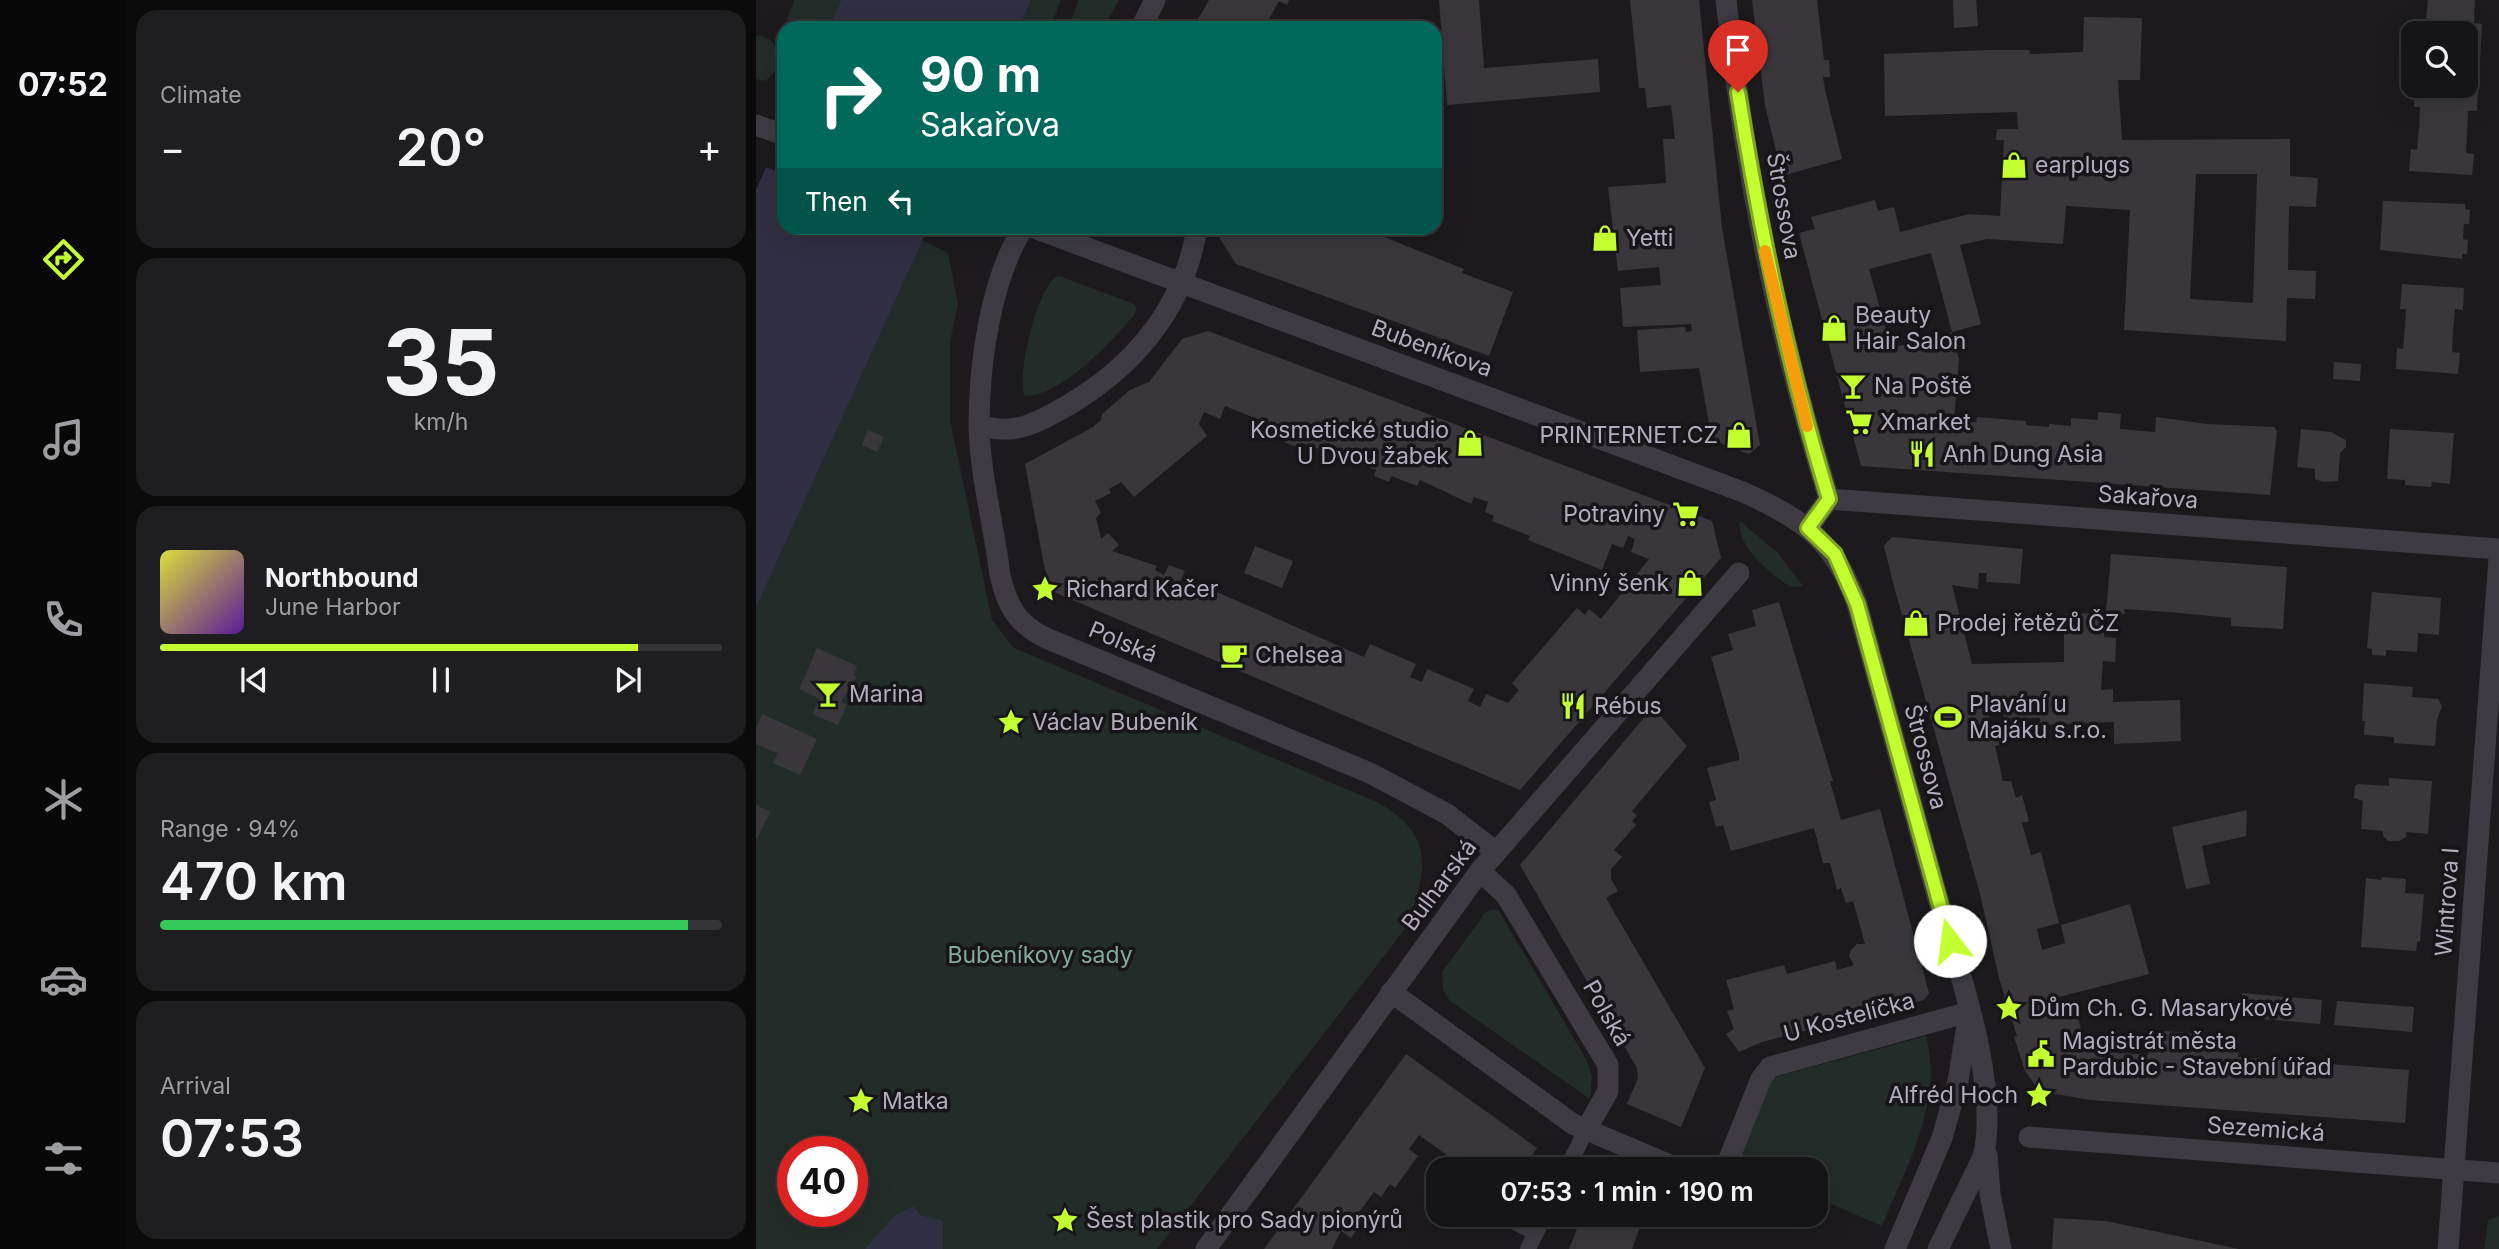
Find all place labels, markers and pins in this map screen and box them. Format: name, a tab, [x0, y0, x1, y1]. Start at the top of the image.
pin	[1708, 20, 1768, 92]
shop icon: earplugs	[1999, 150, 2029, 180]
place label: earplugs	[2035, 151, 2130, 179]
shop icon: Yetti	[1590, 223, 1620, 253]
place label: Yetti	[1626, 224, 1673, 252]
place label: Beauty Hair Salon	[1855, 301, 1966, 355]
shop icon: Beauty Hair Salon	[1819, 313, 1849, 343]
bar icon: Na Poště	[1838, 371, 1868, 401]
place label: Na Poště	[1874, 372, 1972, 400]
supermarket icon: Xmarket	[1844, 407, 1874, 437]
place label: Xmarket	[1880, 408, 1971, 436]
place label: Kosmetické studio U Dvou žabek	[1250, 416, 1449, 470]
shop icon: PRINTERNET.CZ	[1724, 420, 1754, 450]
place label: PRINTERNET.CZ	[1539, 421, 1718, 449]
shop icon: Kosmetické studio U Dvou žabek	[1455, 428, 1485, 458]
restaurant icon: Anh Dung Asia	[1907, 439, 1937, 469]
place label: Anh Dung Asia	[1943, 440, 2103, 468]
supermarket icon: Potraviny	[1671, 499, 1701, 529]
place label: Potraviny	[1563, 500, 1665, 528]
shop icon: Vinný šenk	[1675, 568, 1705, 598]
place label: Vinný šenk	[1550, 569, 1669, 597]
place icon: Richard Kačer	[1030, 574, 1060, 604]
place label: Richard Kačer	[1066, 575, 1219, 603]
shop icon: Prodej řetězů ČZ	[1901, 608, 1931, 638]
place label: Prodej řetězů ČZ	[1937, 609, 2119, 637]
cafe icon: Chelsea	[1219, 640, 1249, 670]
place label: Chelsea	[1255, 641, 1343, 669]
bar icon: Marina	[813, 679, 843, 709]
place label: Marina	[849, 680, 924, 708]
place label: Plavání u Majáku s.r.o.	[1969, 690, 2107, 744]
restaurant icon: Rébus	[1558, 691, 1588, 721]
place label: Rébus	[1594, 692, 1662, 720]
sports icon: Plavání u Majáku s.r.o.	[1933, 702, 1963, 732]
place icon: Václav Bubeník	[996, 707, 1026, 737]
place label: Václav Bubeník	[1032, 708, 1199, 736]
place icon: Dům Ch. G. Masarykové	[1994, 993, 2024, 1023]
place label: Dům Ch. G. Masarykové	[2030, 994, 2293, 1022]
place label: Magistrát města Pardubic - Stavební úřad	[2062, 1027, 2332, 1081]
public building icon: Magistrát města Pardubic - Stavební úřad	[2026, 1039, 2056, 1069]
place icon: Alfréd Hoch	[2024, 1080, 2054, 1110]
place label: Alfréd Hoch	[1888, 1081, 2018, 1109]
place icon: Matka	[846, 1086, 876, 1116]
place label: Matka	[882, 1087, 949, 1115]
place icon: Šest plastik pro Sady pionýrů	[1050, 1205, 1080, 1235]
place label: Šest plastik pro Sady pionýrů	[1086, 1206, 1403, 1234]

